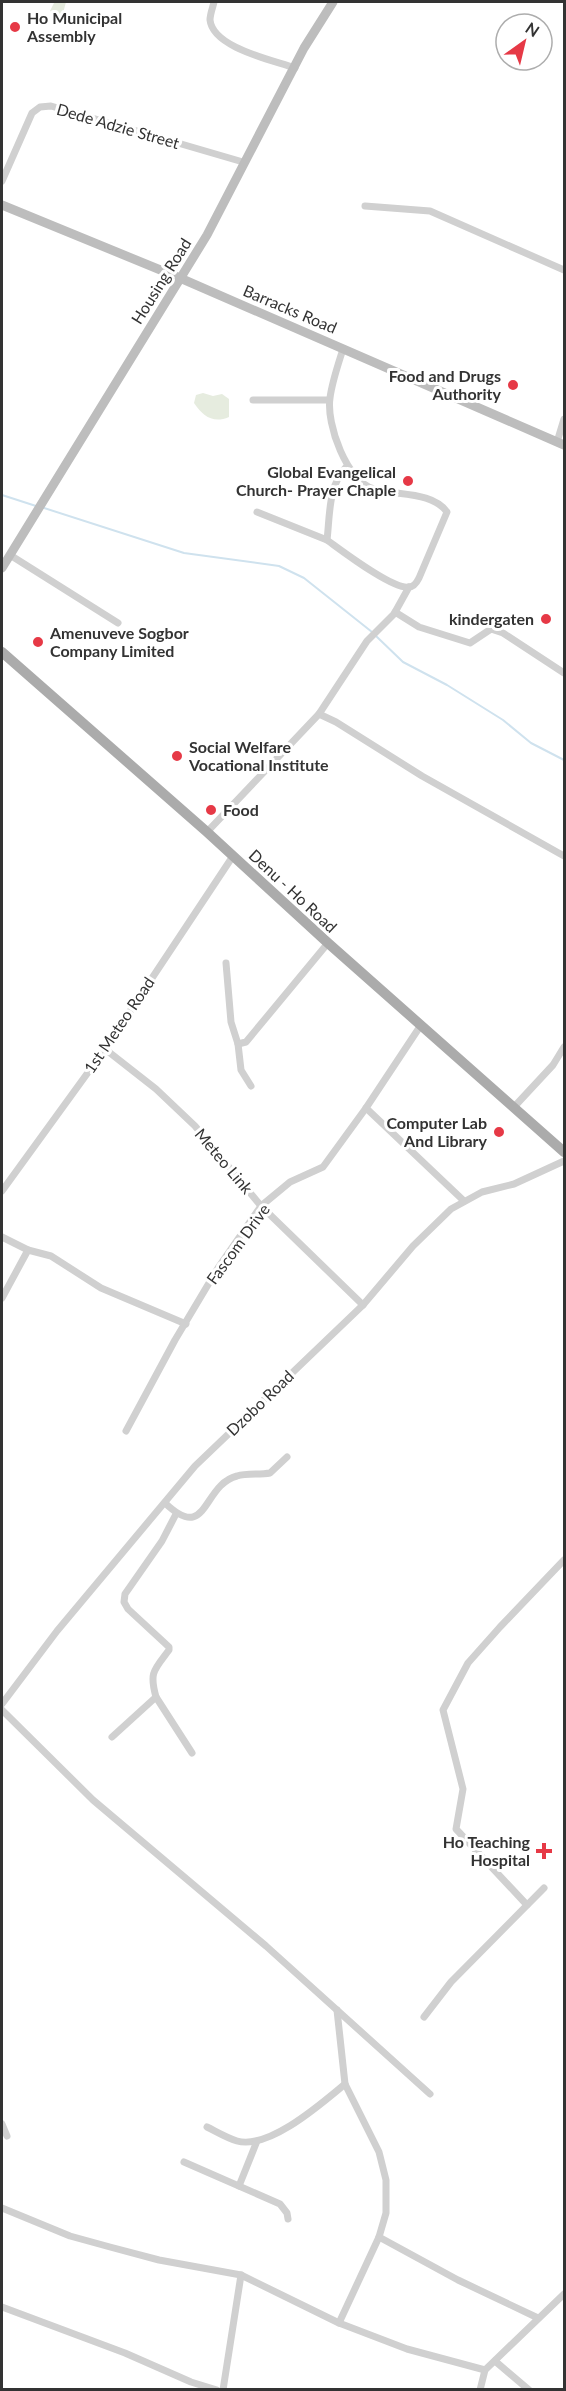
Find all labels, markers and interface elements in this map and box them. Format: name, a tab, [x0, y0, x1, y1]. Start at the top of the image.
place label: Ho Municipal Assembly	[26, 8, 122, 45]
north arrow	[494, 12, 554, 72]
text: N	[522, 18, 543, 40]
marker: Ho Municipal Assembly	[8, 20, 22, 34]
street label: Dede Adzie Street	[55, 99, 182, 152]
street label: Housing Road	[127, 234, 194, 327]
street label: Barracks Road	[240, 280, 340, 337]
place label: Food and Drugs Authority	[389, 366, 502, 403]
marker: Food and Drugs Authority	[506, 378, 520, 392]
place label: Global Evangelical Church- Prayer Chaple	[236, 462, 396, 499]
marker: Global Evangelical Church- Prayer Chaple	[401, 474, 415, 488]
place label: kindergaten	[449, 609, 534, 628]
marker: kindergaten	[539, 612, 553, 626]
place label: Amenuveve Sogbor Company Limited	[49, 623, 189, 660]
marker: Amenuveve Sogbor Company Limited	[31, 635, 45, 649]
place label: Social Welfare Vocational Institute	[188, 737, 329, 774]
marker: Social Welfare Vocational Institute	[170, 749, 184, 763]
place label: Food	[223, 800, 259, 819]
marker: Food	[204, 803, 218, 817]
street label: Denu - Ho Road	[245, 845, 341, 936]
street label: 1st Meteo Road	[79, 973, 158, 1076]
place label: Computer Lab And Library	[386, 1113, 488, 1150]
street label: Meteo Link	[192, 1124, 258, 1198]
marker: Computer Lab And Library	[492, 1125, 506, 1139]
street label: Fascom Drive	[202, 1200, 273, 1288]
street label: Dzobo Road	[222, 1366, 297, 1439]
place label: Ho Teaching Hospital	[443, 1832, 531, 1869]
marker: Ho Teaching Hospital	[535, 1842, 553, 1860]

